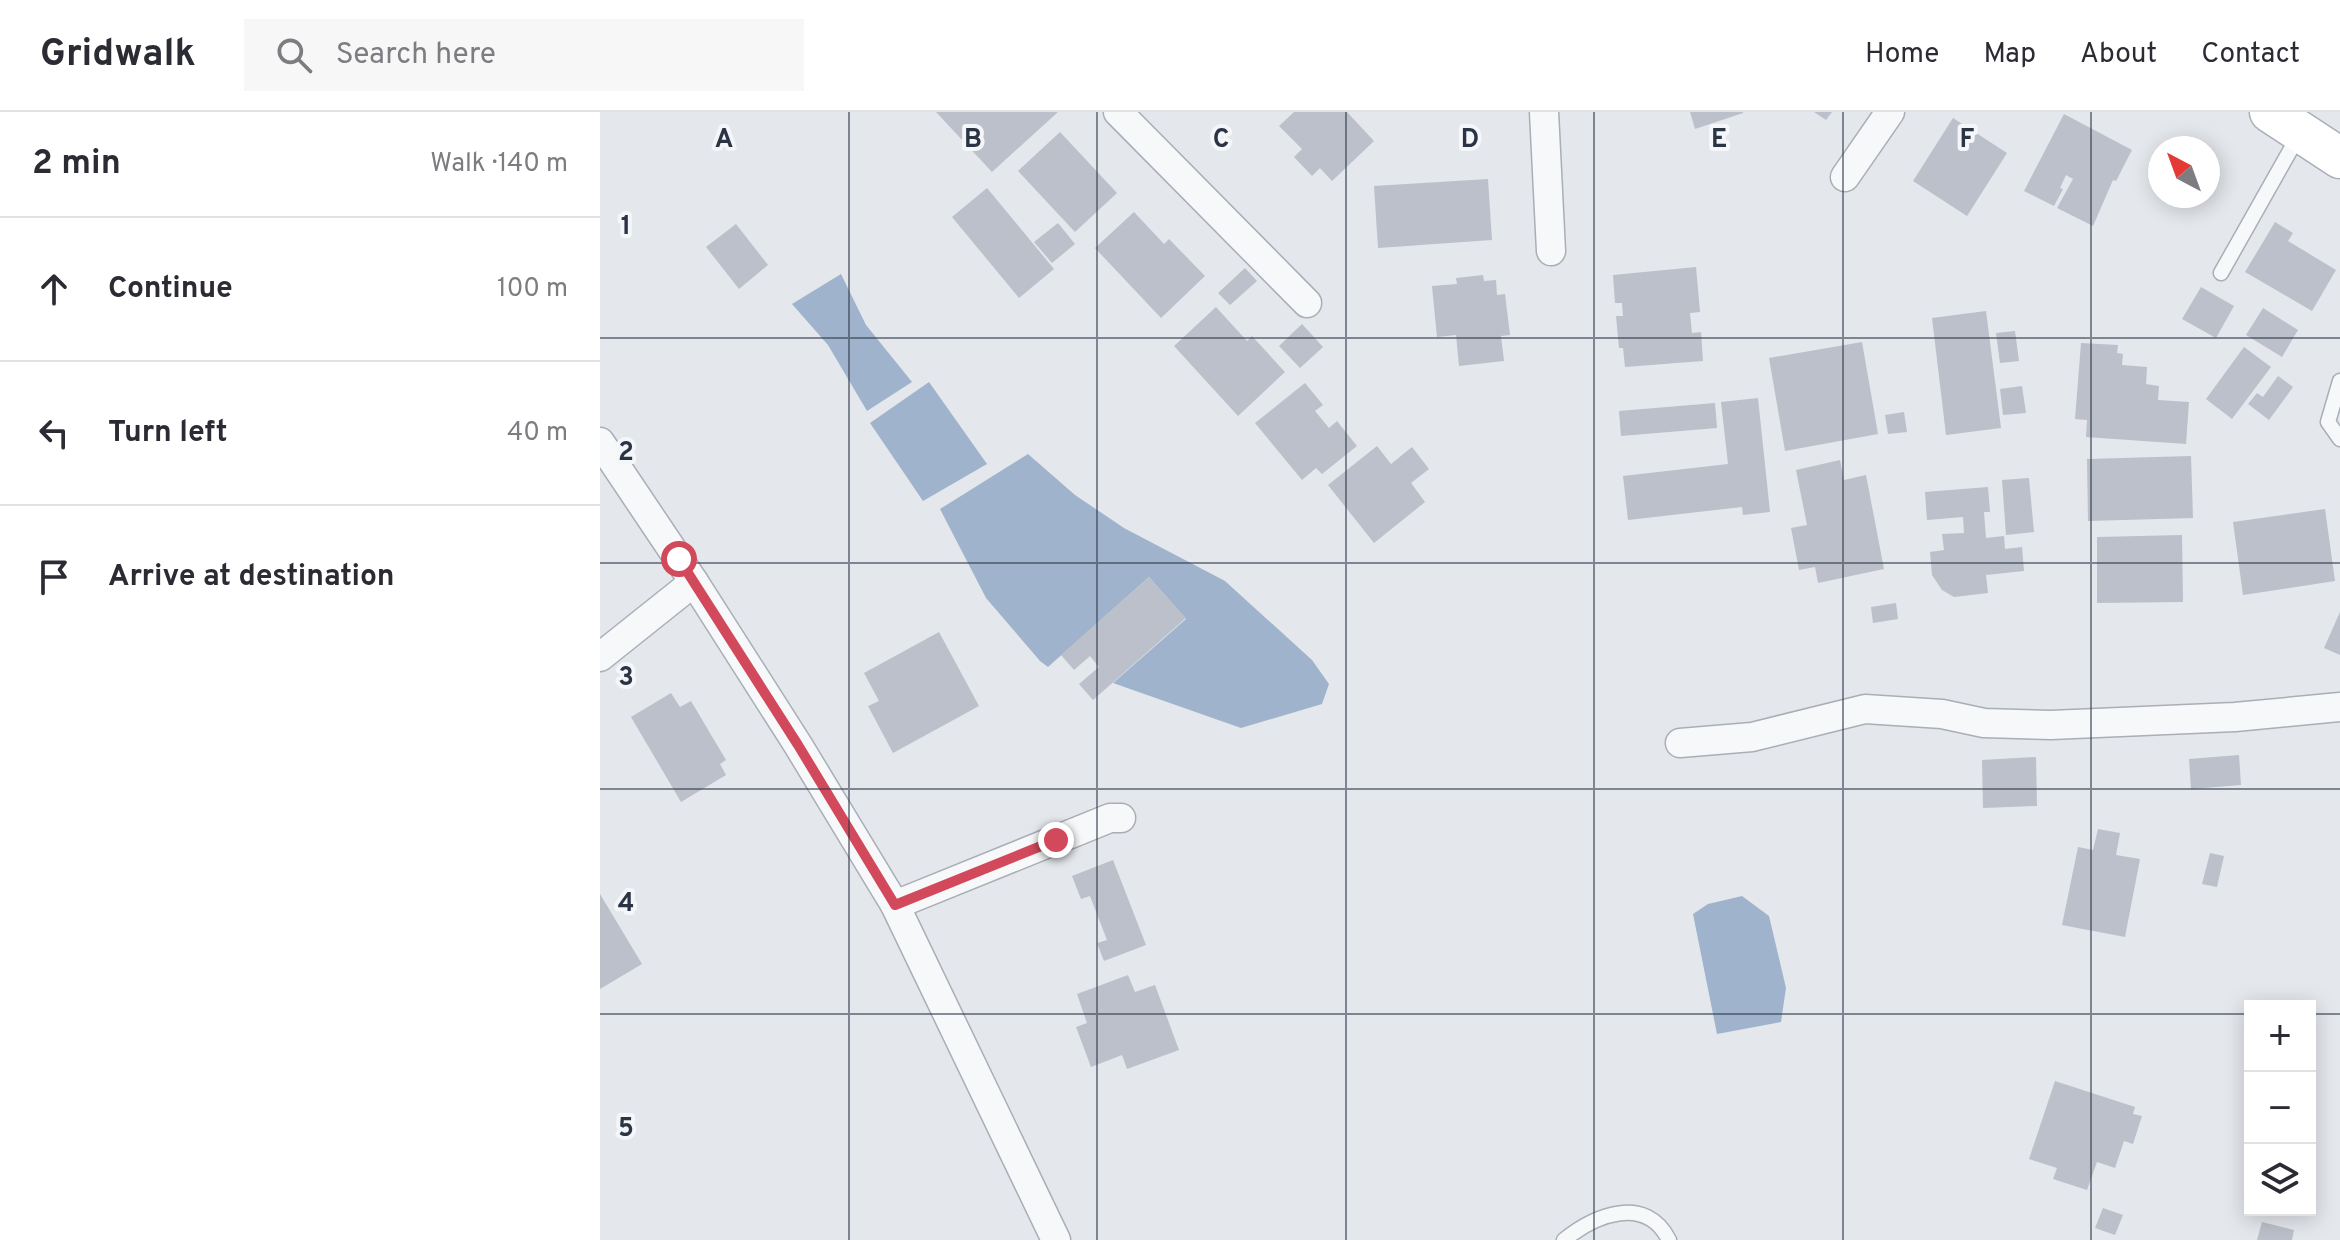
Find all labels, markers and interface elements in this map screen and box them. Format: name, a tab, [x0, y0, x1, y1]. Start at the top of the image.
search box	[244, 19, 804, 91]
text: Gridwalk	[40, 31, 196, 80]
icon: search	[272, 33, 316, 77]
text: Search here	[336, 37, 496, 74]
text: Home	[1865, 37, 1939, 73]
text: Map	[1983, 37, 2036, 73]
text: About	[2080, 37, 2157, 73]
text: Contact	[2201, 37, 2300, 73]
text: A	[715, 124, 733, 157]
text: B	[964, 124, 982, 157]
text: C	[1213, 124, 1229, 157]
text: D	[1461, 124, 1479, 157]
text: E	[1711, 124, 1727, 157]
text: F	[1960, 124, 1975, 157]
north arrow	[2148, 136, 2220, 208]
text: 2 min	[32, 143, 121, 186]
text: Walk · 140 m	[430, 148, 568, 181]
text: 1	[621, 211, 631, 244]
icon: ahead	[32, 267, 76, 311]
text: Continue	[108, 271, 233, 308]
text: 100 m	[497, 273, 568, 306]
icon: left	[32, 411, 76, 455]
text: Turn left	[108, 415, 228, 452]
text: 40 m	[507, 417, 568, 450]
text: 2	[618, 437, 634, 470]
route start	[661, 541, 697, 577]
icon: arrive	[32, 555, 76, 599]
text: Arrive at destination	[108, 559, 394, 596]
text: 3	[618, 662, 634, 695]
route end	[1038, 822, 1074, 858]
text: 4	[618, 888, 634, 921]
map controls	[2244, 1000, 2316, 1216]
button: +	[2244, 1000, 2316, 1072]
button: −	[2244, 1072, 2316, 1144]
text: 5	[618, 1113, 634, 1146]
button: layers	[2244, 1144, 2316, 1216]

